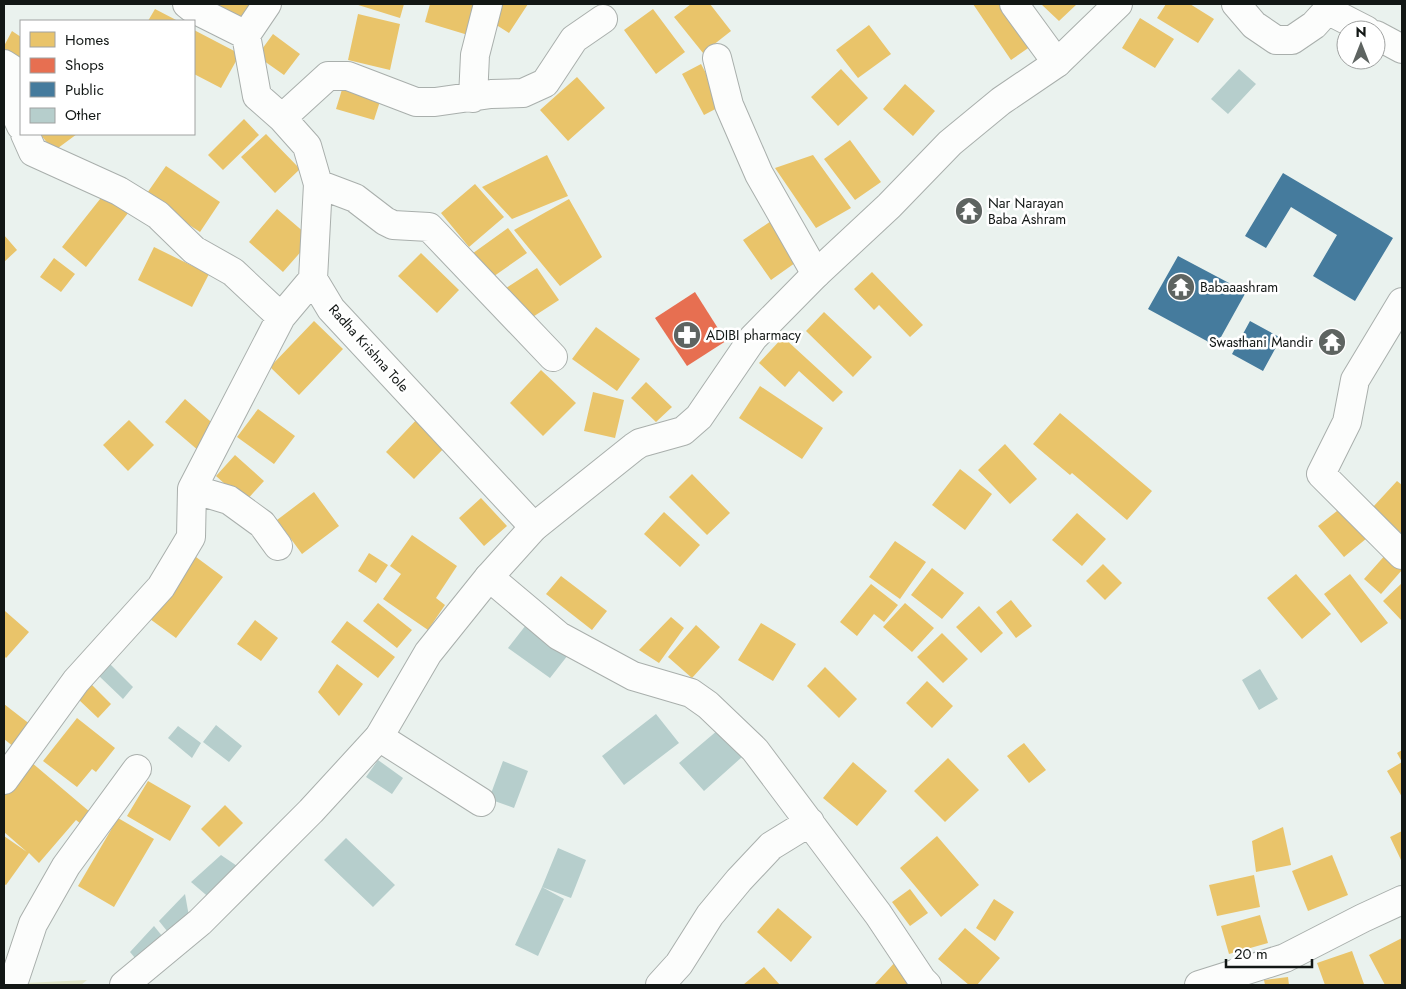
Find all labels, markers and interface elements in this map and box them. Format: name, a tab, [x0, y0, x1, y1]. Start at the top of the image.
legend	[20, 20, 195, 135]
north arrow	[1336, 20, 1386, 70]
text: N	[1355, 22, 1367, 42]
text: Homes	[65, 29, 109, 51]
text: Shops	[65, 54, 104, 76]
text: Public	[65, 79, 104, 101]
text: Other	[65, 104, 102, 126]
place label: Nar Narayan Baba Ashram	[988, 193, 1066, 229]
temple icon: Nar Narayan Baba Ashram	[954, 196, 984, 226]
temple icon: Babaaashram	[1166, 272, 1196, 302]
place label: Babaaashram	[1200, 277, 1278, 297]
street label: Radha Krishna Tole	[324, 300, 414, 396]
pharmacy icon: ADIBI pharmacy	[672, 320, 702, 350]
place label: ADIBI pharmacy	[706, 325, 802, 345]
temple icon: Swasthani Mandir	[1317, 327, 1347, 357]
place label: Swasthani Mandir	[1209, 332, 1313, 352]
scale bar	[1226, 936, 1312, 968]
text: 20 m	[1234, 943, 1268, 965]

